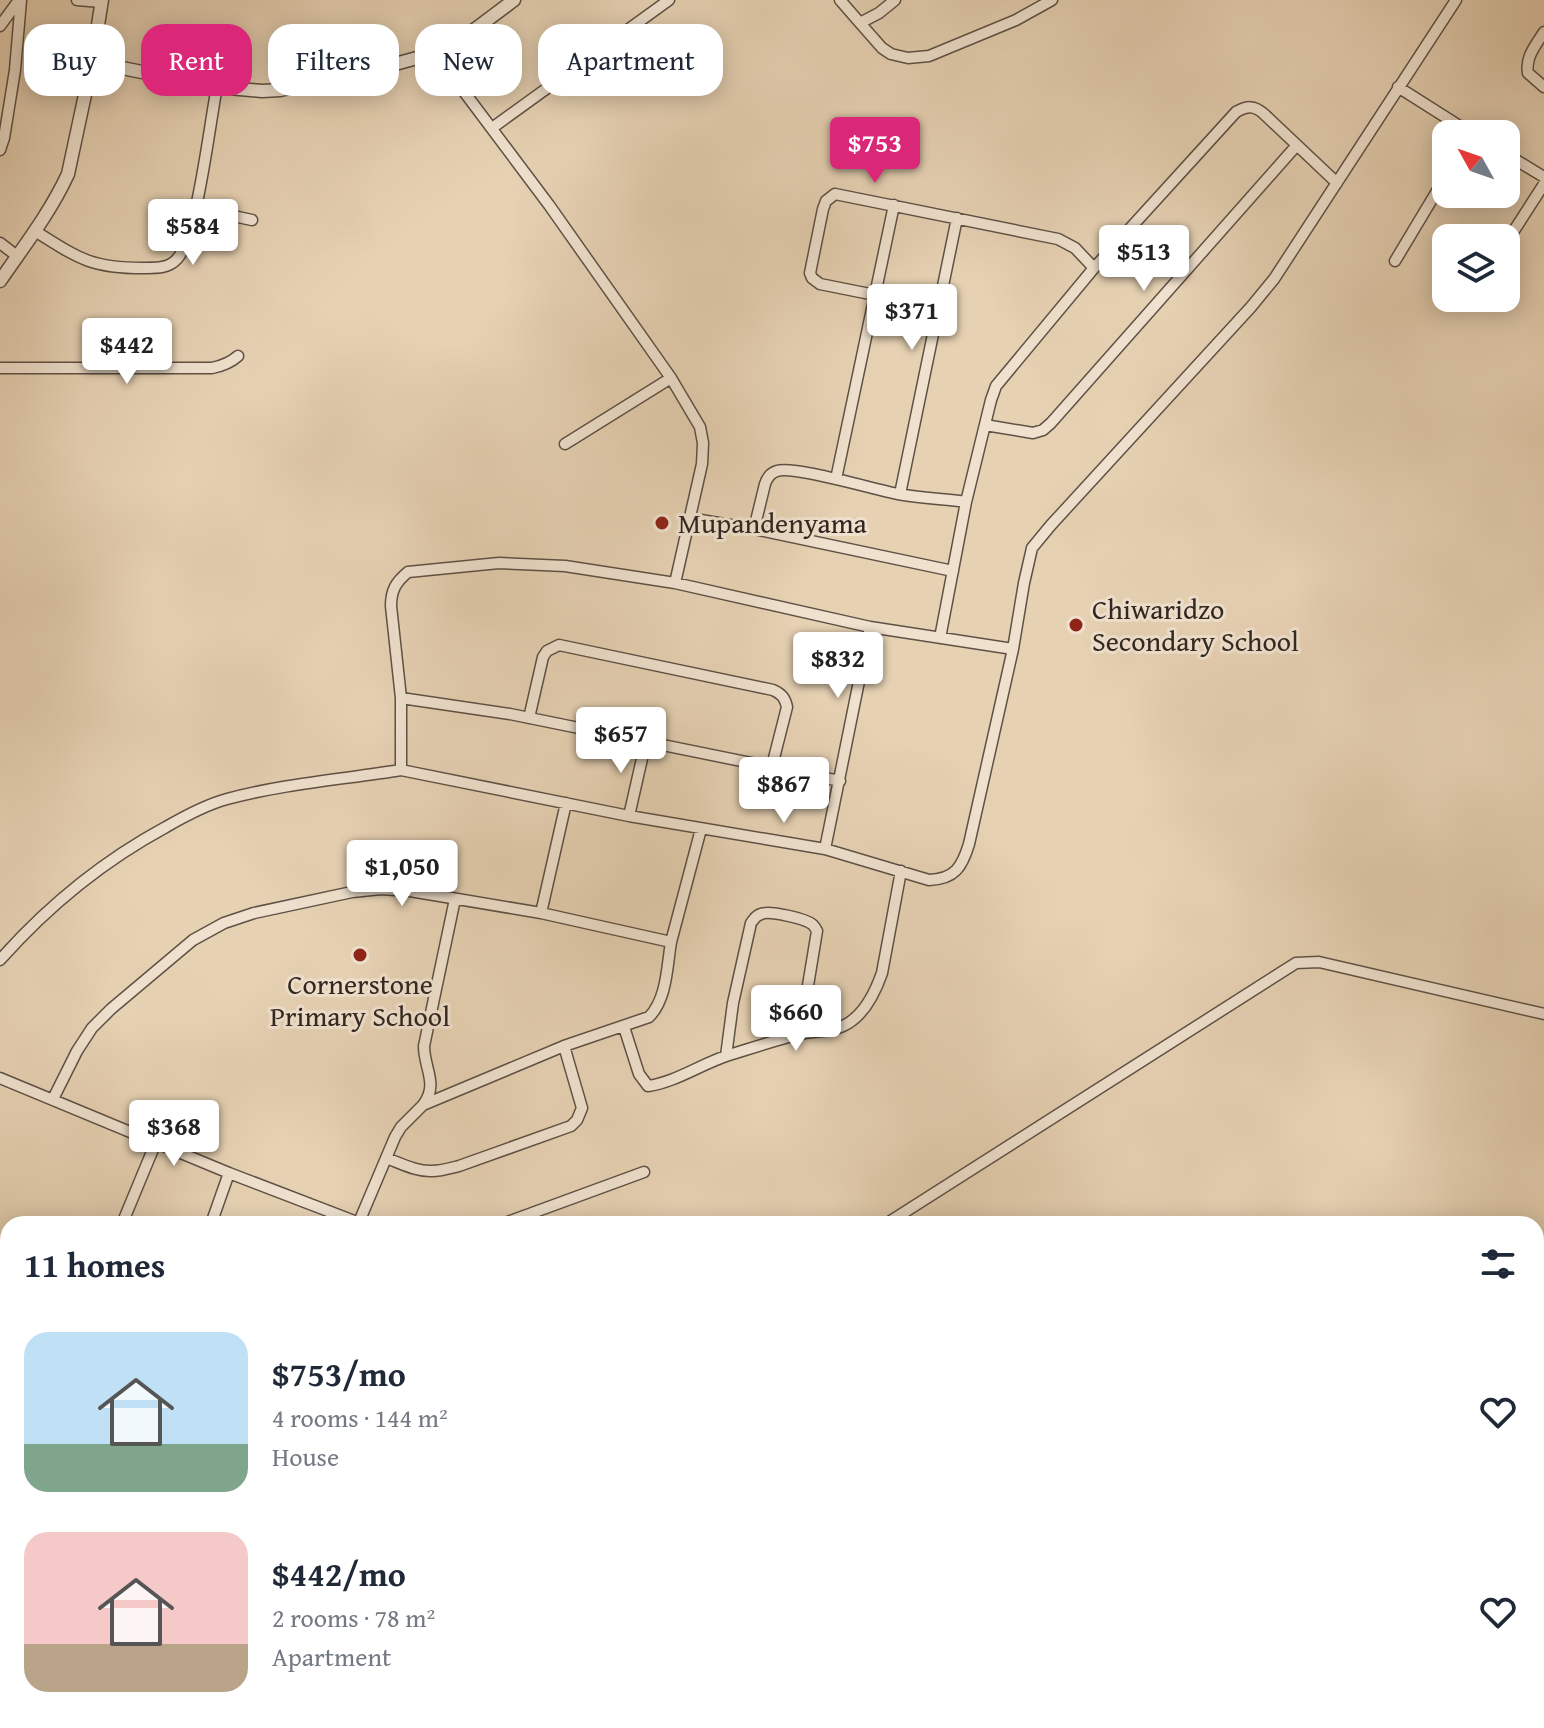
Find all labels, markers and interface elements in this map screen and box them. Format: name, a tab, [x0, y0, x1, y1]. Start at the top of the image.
chip: Buy	[24, 24, 125, 96]
chip: Rent	[141, 24, 252, 96]
chip: Filters	[268, 24, 399, 96]
chip: New	[415, 24, 522, 96]
chip: Apartment	[538, 24, 723, 96]
pin: $753	[828, 117, 922, 185]
north arrow	[1432, 120, 1520, 208]
map controls	[1432, 120, 1520, 312]
text: $753	[848, 123, 902, 162]
pin: $584	[146, 199, 240, 267]
text: $584	[166, 205, 220, 244]
button: layers	[1432, 224, 1520, 312]
pin: $513	[1097, 225, 1191, 293]
text: $513	[1117, 231, 1171, 270]
pin: $371	[865, 284, 959, 352]
text: $371	[885, 290, 939, 329]
pin: $442	[80, 318, 174, 386]
text: $442	[100, 324, 154, 363]
place label: Mupandenyama	[678, 502, 868, 543]
marker: Mupandenyama	[653, 514, 671, 532]
place label: Chiwaridzo Secondary School	[1092, 588, 1299, 661]
marker: Chiwaridzo Secondary School	[1067, 616, 1085, 634]
pin: $832	[791, 632, 885, 700]
text: $832	[811, 638, 865, 677]
pin: $657	[574, 707, 668, 775]
text: $657	[594, 713, 648, 752]
pin: $867	[737, 757, 831, 825]
text: $867	[757, 763, 811, 802]
pin: $1,050	[337, 840, 467, 908]
text: $1,050	[365, 846, 439, 885]
marker: Cornerstone Primary School	[351, 946, 369, 964]
place label: Cornerstone Primary School	[270, 963, 450, 1036]
pin: $660	[749, 985, 843, 1053]
text: $660	[769, 991, 823, 1030]
pin: $368	[127, 1100, 221, 1168]
text: $368	[147, 1106, 201, 1145]
text: 11 homes	[24, 1240, 165, 1289]
icon: filters	[1476, 1242, 1520, 1286]
text: $753/mo	[272, 1349, 406, 1398]
icon: home	[88, 1364, 184, 1460]
icon: heart	[1476, 1390, 1520, 1434]
text: 4 rooms · 144 m²	[272, 1398, 448, 1437]
text: House	[272, 1437, 339, 1476]
text: $442/mo	[272, 1549, 406, 1598]
icon: home	[88, 1564, 184, 1660]
icon: heart	[1476, 1590, 1520, 1634]
text: 2 rooms · 78 m²	[272, 1598, 435, 1637]
text: Apartment	[272, 1637, 391, 1676]

